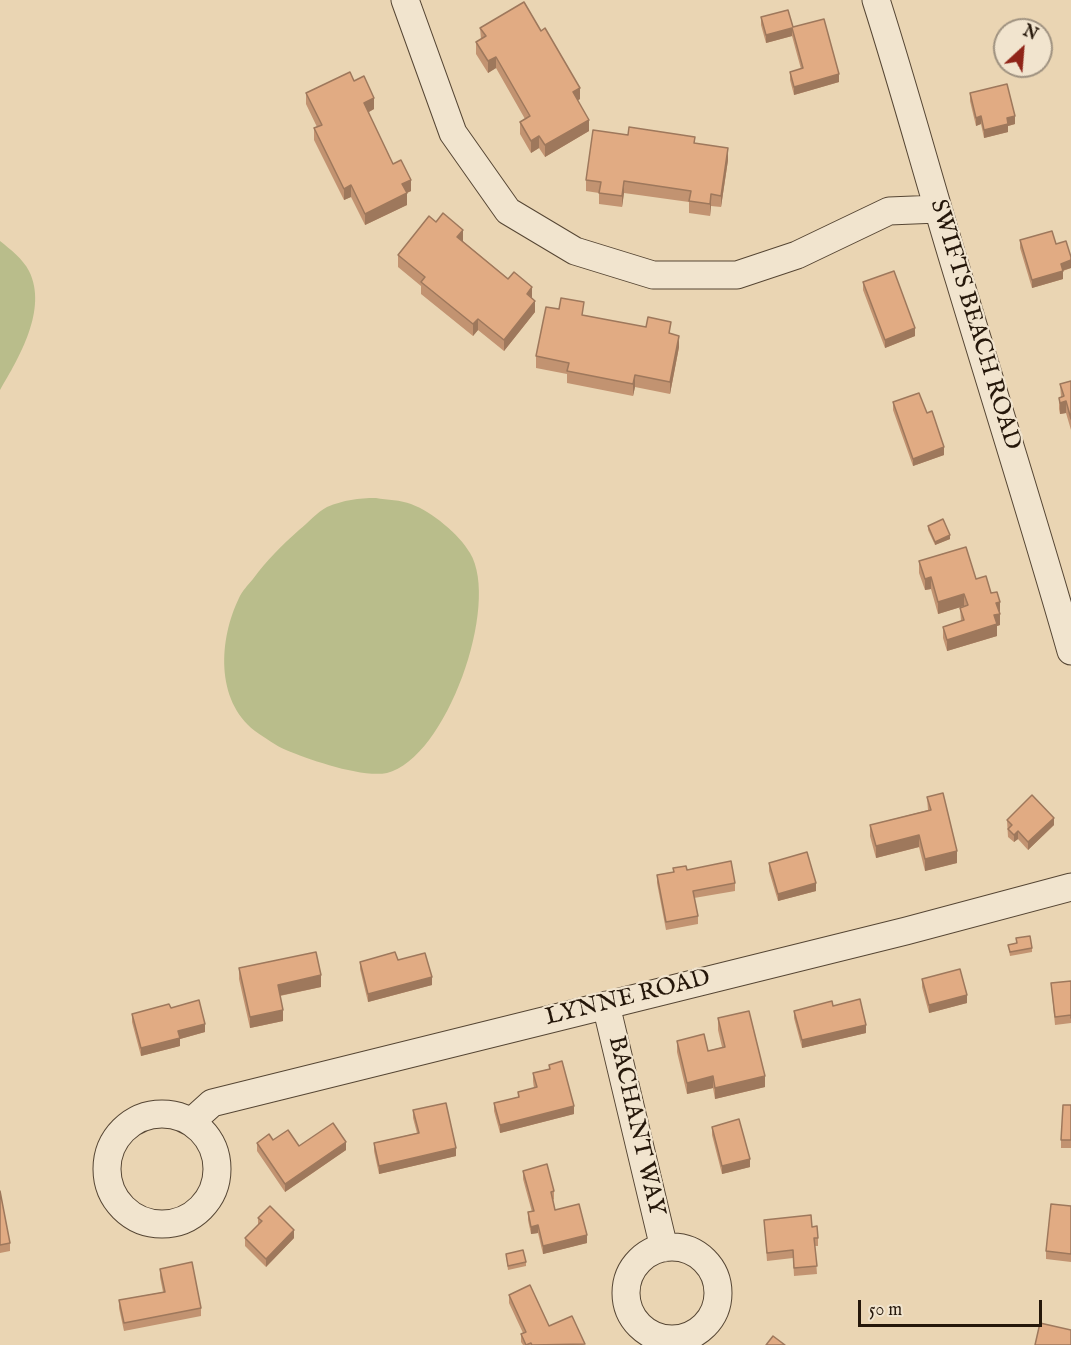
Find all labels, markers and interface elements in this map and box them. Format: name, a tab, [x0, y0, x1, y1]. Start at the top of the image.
north arrow	[993, 18, 1053, 78]
text: N	[1019, 22, 1041, 46]
street label: SWIFTS BEACH ROAD	[922, 196, 1026, 454]
street label: LYNNE ROAD	[542, 965, 714, 1033]
street label: BACHANT WAY	[600, 1033, 670, 1219]
scale bar	[861, 1288, 1046, 1326]
text: 50 m	[869, 1299, 902, 1322]

